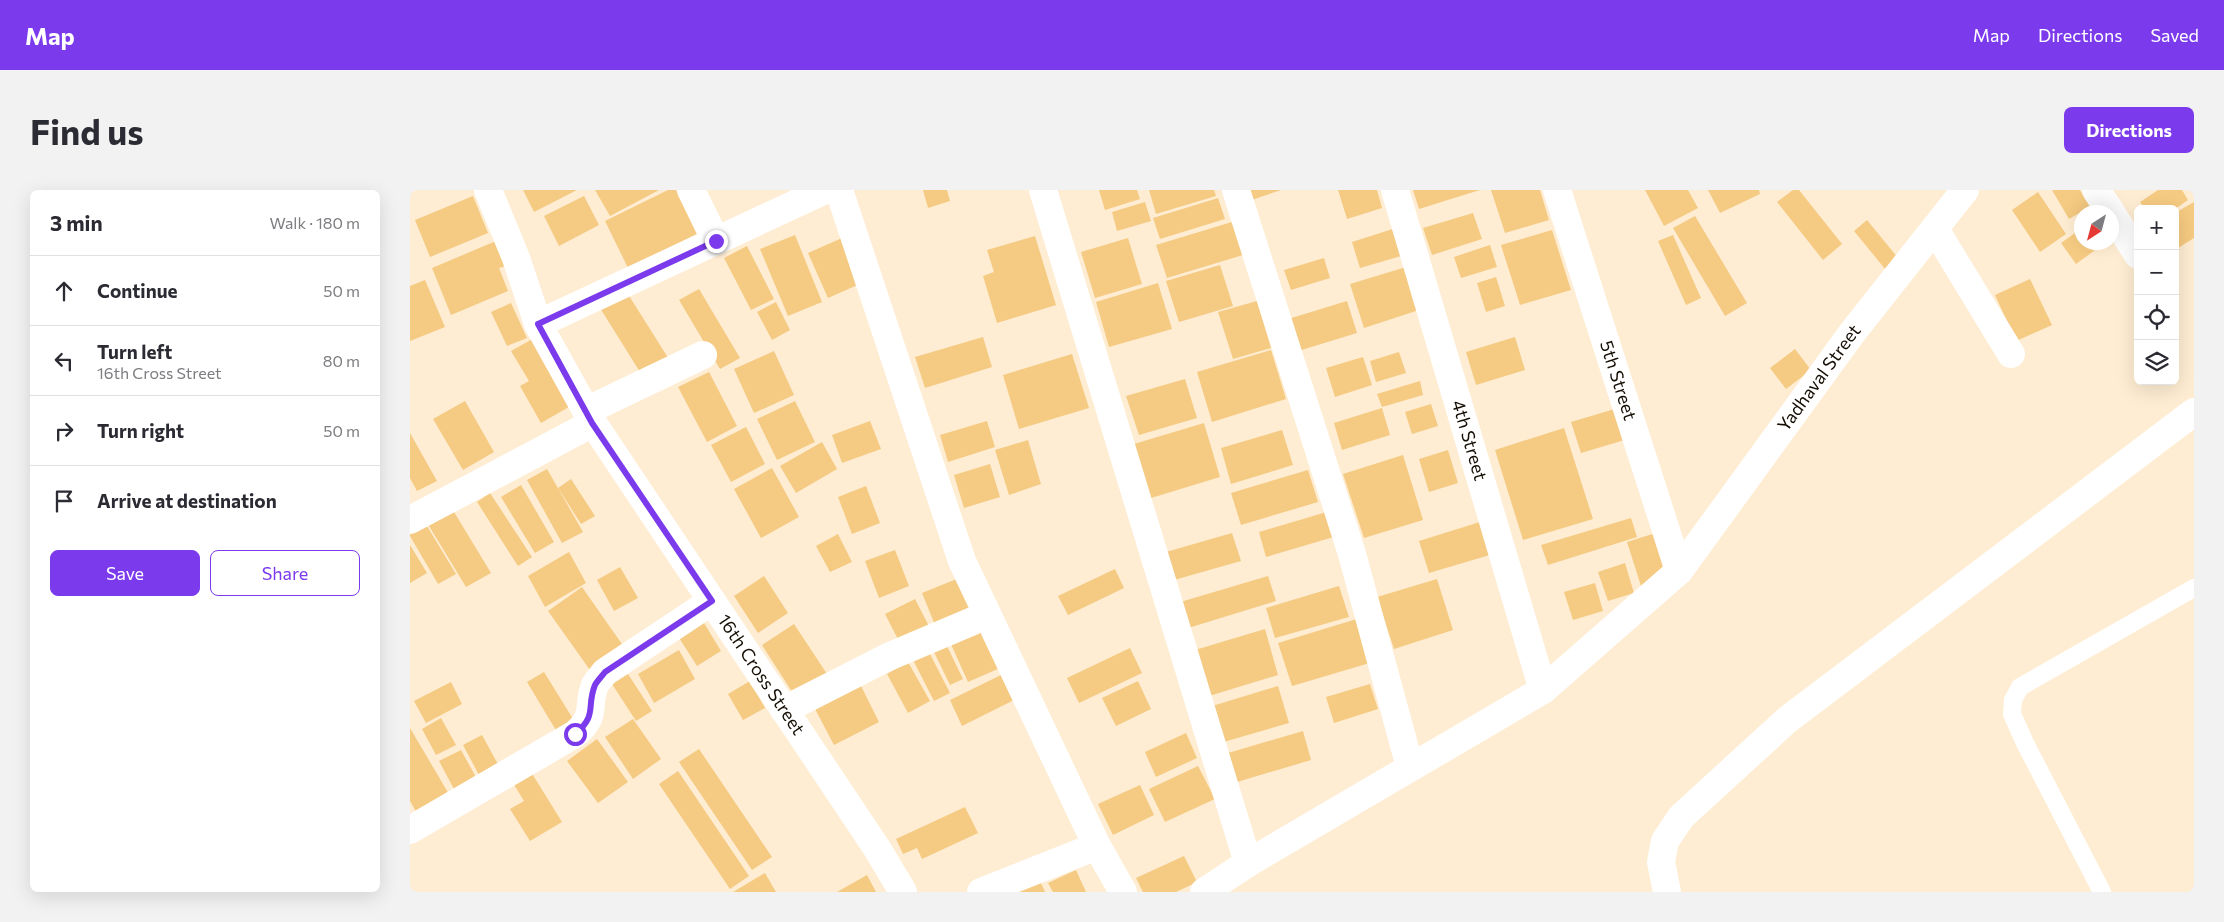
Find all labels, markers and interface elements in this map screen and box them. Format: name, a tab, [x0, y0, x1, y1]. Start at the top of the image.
text: Map	[25, 21, 75, 50]
text: Map	[1973, 24, 2010, 46]
text: Directions	[2038, 24, 2122, 46]
text: Saved	[2150, 24, 2199, 46]
button: Directions	[2064, 107, 2194, 153]
text: Find us	[30, 109, 144, 152]
north arrow	[2074, 205, 2119, 250]
map controls	[2134, 205, 2179, 385]
button: +	[2134, 205, 2179, 250]
text: 3 min	[50, 210, 103, 235]
text: Walk · 180 m	[270, 213, 360, 232]
route end	[705, 230, 728, 253]
button: −	[2134, 250, 2179, 295]
icon: ahead	[50, 277, 78, 305]
text: Continue	[97, 279, 177, 302]
text: 50 m	[323, 281, 360, 300]
button: locate	[2134, 295, 2179, 340]
street label: Yadhaval Street	[1772, 319, 1865, 435]
street label: 5th Street	[1596, 338, 1642, 423]
text: Turn left	[97, 340, 172, 363]
button: layers	[2134, 340, 2179, 385]
icon: left	[50, 347, 78, 375]
text: 80 m	[323, 351, 360, 370]
text: 16th Cross Street	[97, 363, 222, 382]
street label: 4th Street	[1448, 397, 1492, 483]
icon: right	[50, 417, 78, 445]
text: Turn right	[97, 419, 184, 442]
text: 50 m	[323, 421, 360, 440]
icon: arrive	[50, 487, 78, 515]
text: Arrive at destination	[97, 489, 277, 512]
button: Save	[50, 550, 200, 596]
button: Share	[210, 550, 360, 596]
street label: 16th Cross Street	[714, 610, 810, 739]
route start	[564, 723, 587, 746]

